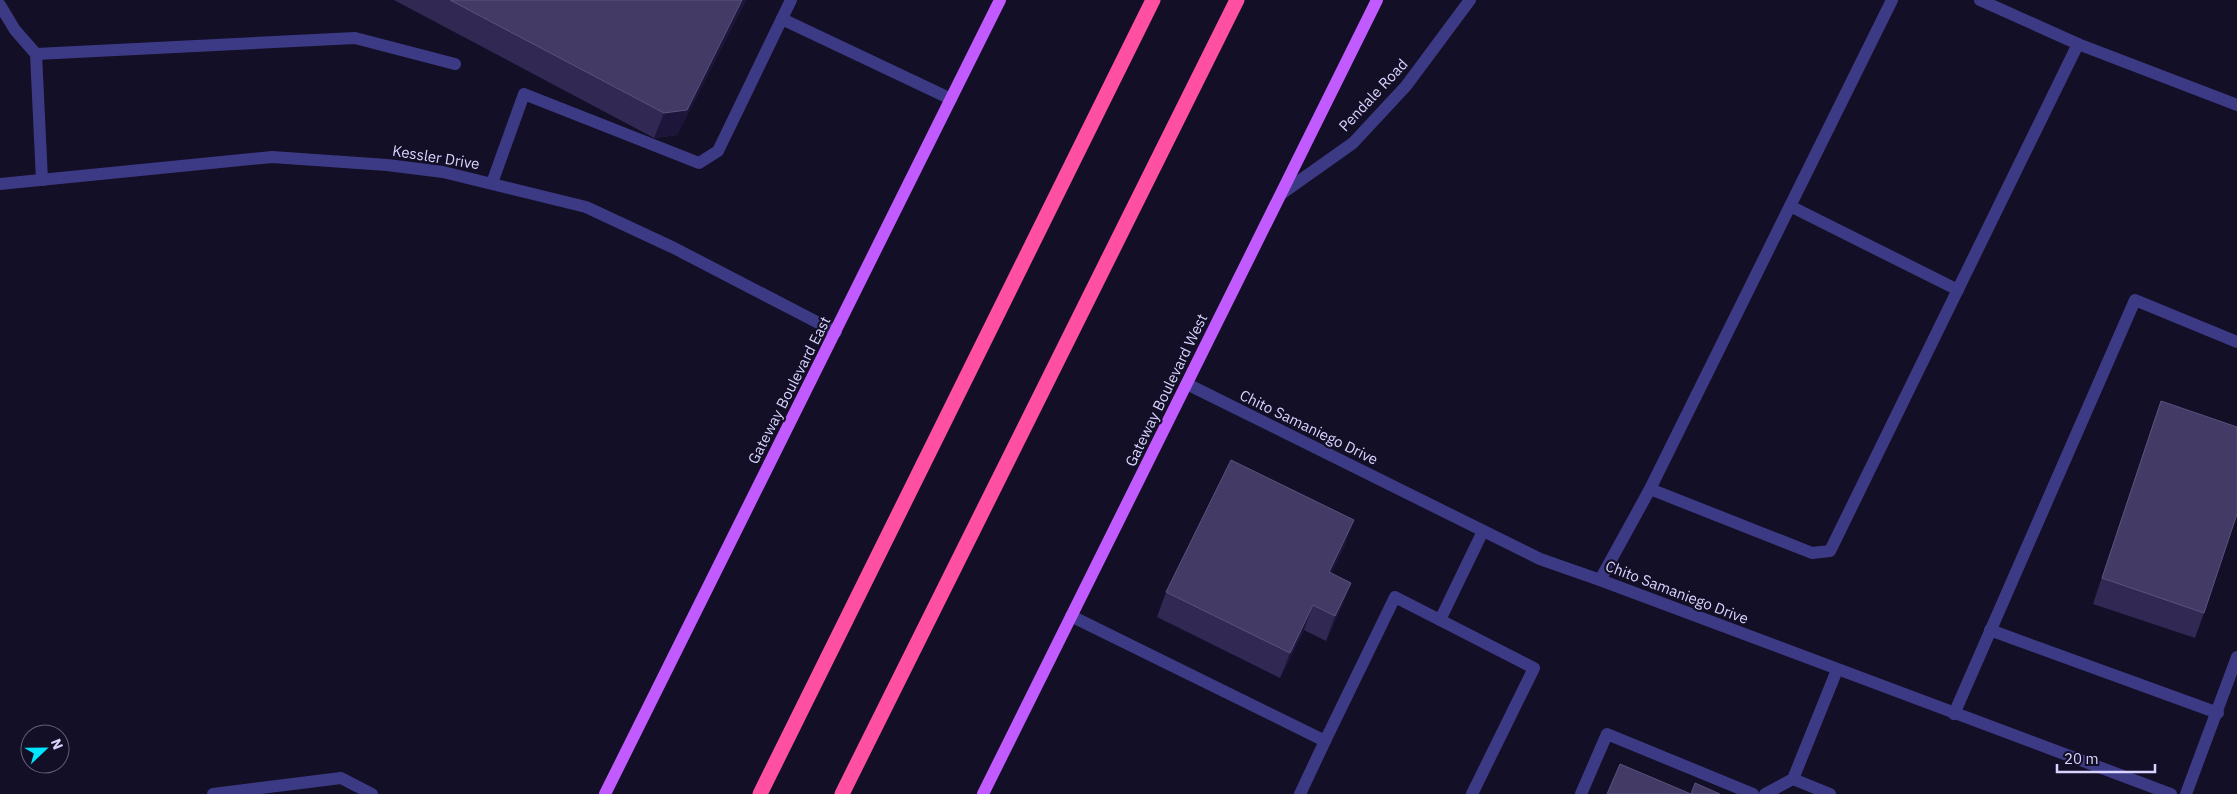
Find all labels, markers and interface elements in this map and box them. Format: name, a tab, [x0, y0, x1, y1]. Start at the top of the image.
street label: Pendale Road	[1334, 55, 1412, 135]
street label: Kessler Drive	[391, 141, 481, 173]
street label: Gateway Boulevard West	[1121, 310, 1211, 470]
street label: Gateway Boulevard East	[743, 313, 835, 467]
street label: Chito Samaniego Drive	[1237, 385, 1381, 469]
street label: Chito Samaniego Drive	[1603, 556, 1751, 628]
north arrow	[20, 724, 70, 774]
text: N	[47, 736, 67, 752]
scale bar	[2057, 742, 2154, 774]
text: 20 m	[2064, 749, 2099, 768]

